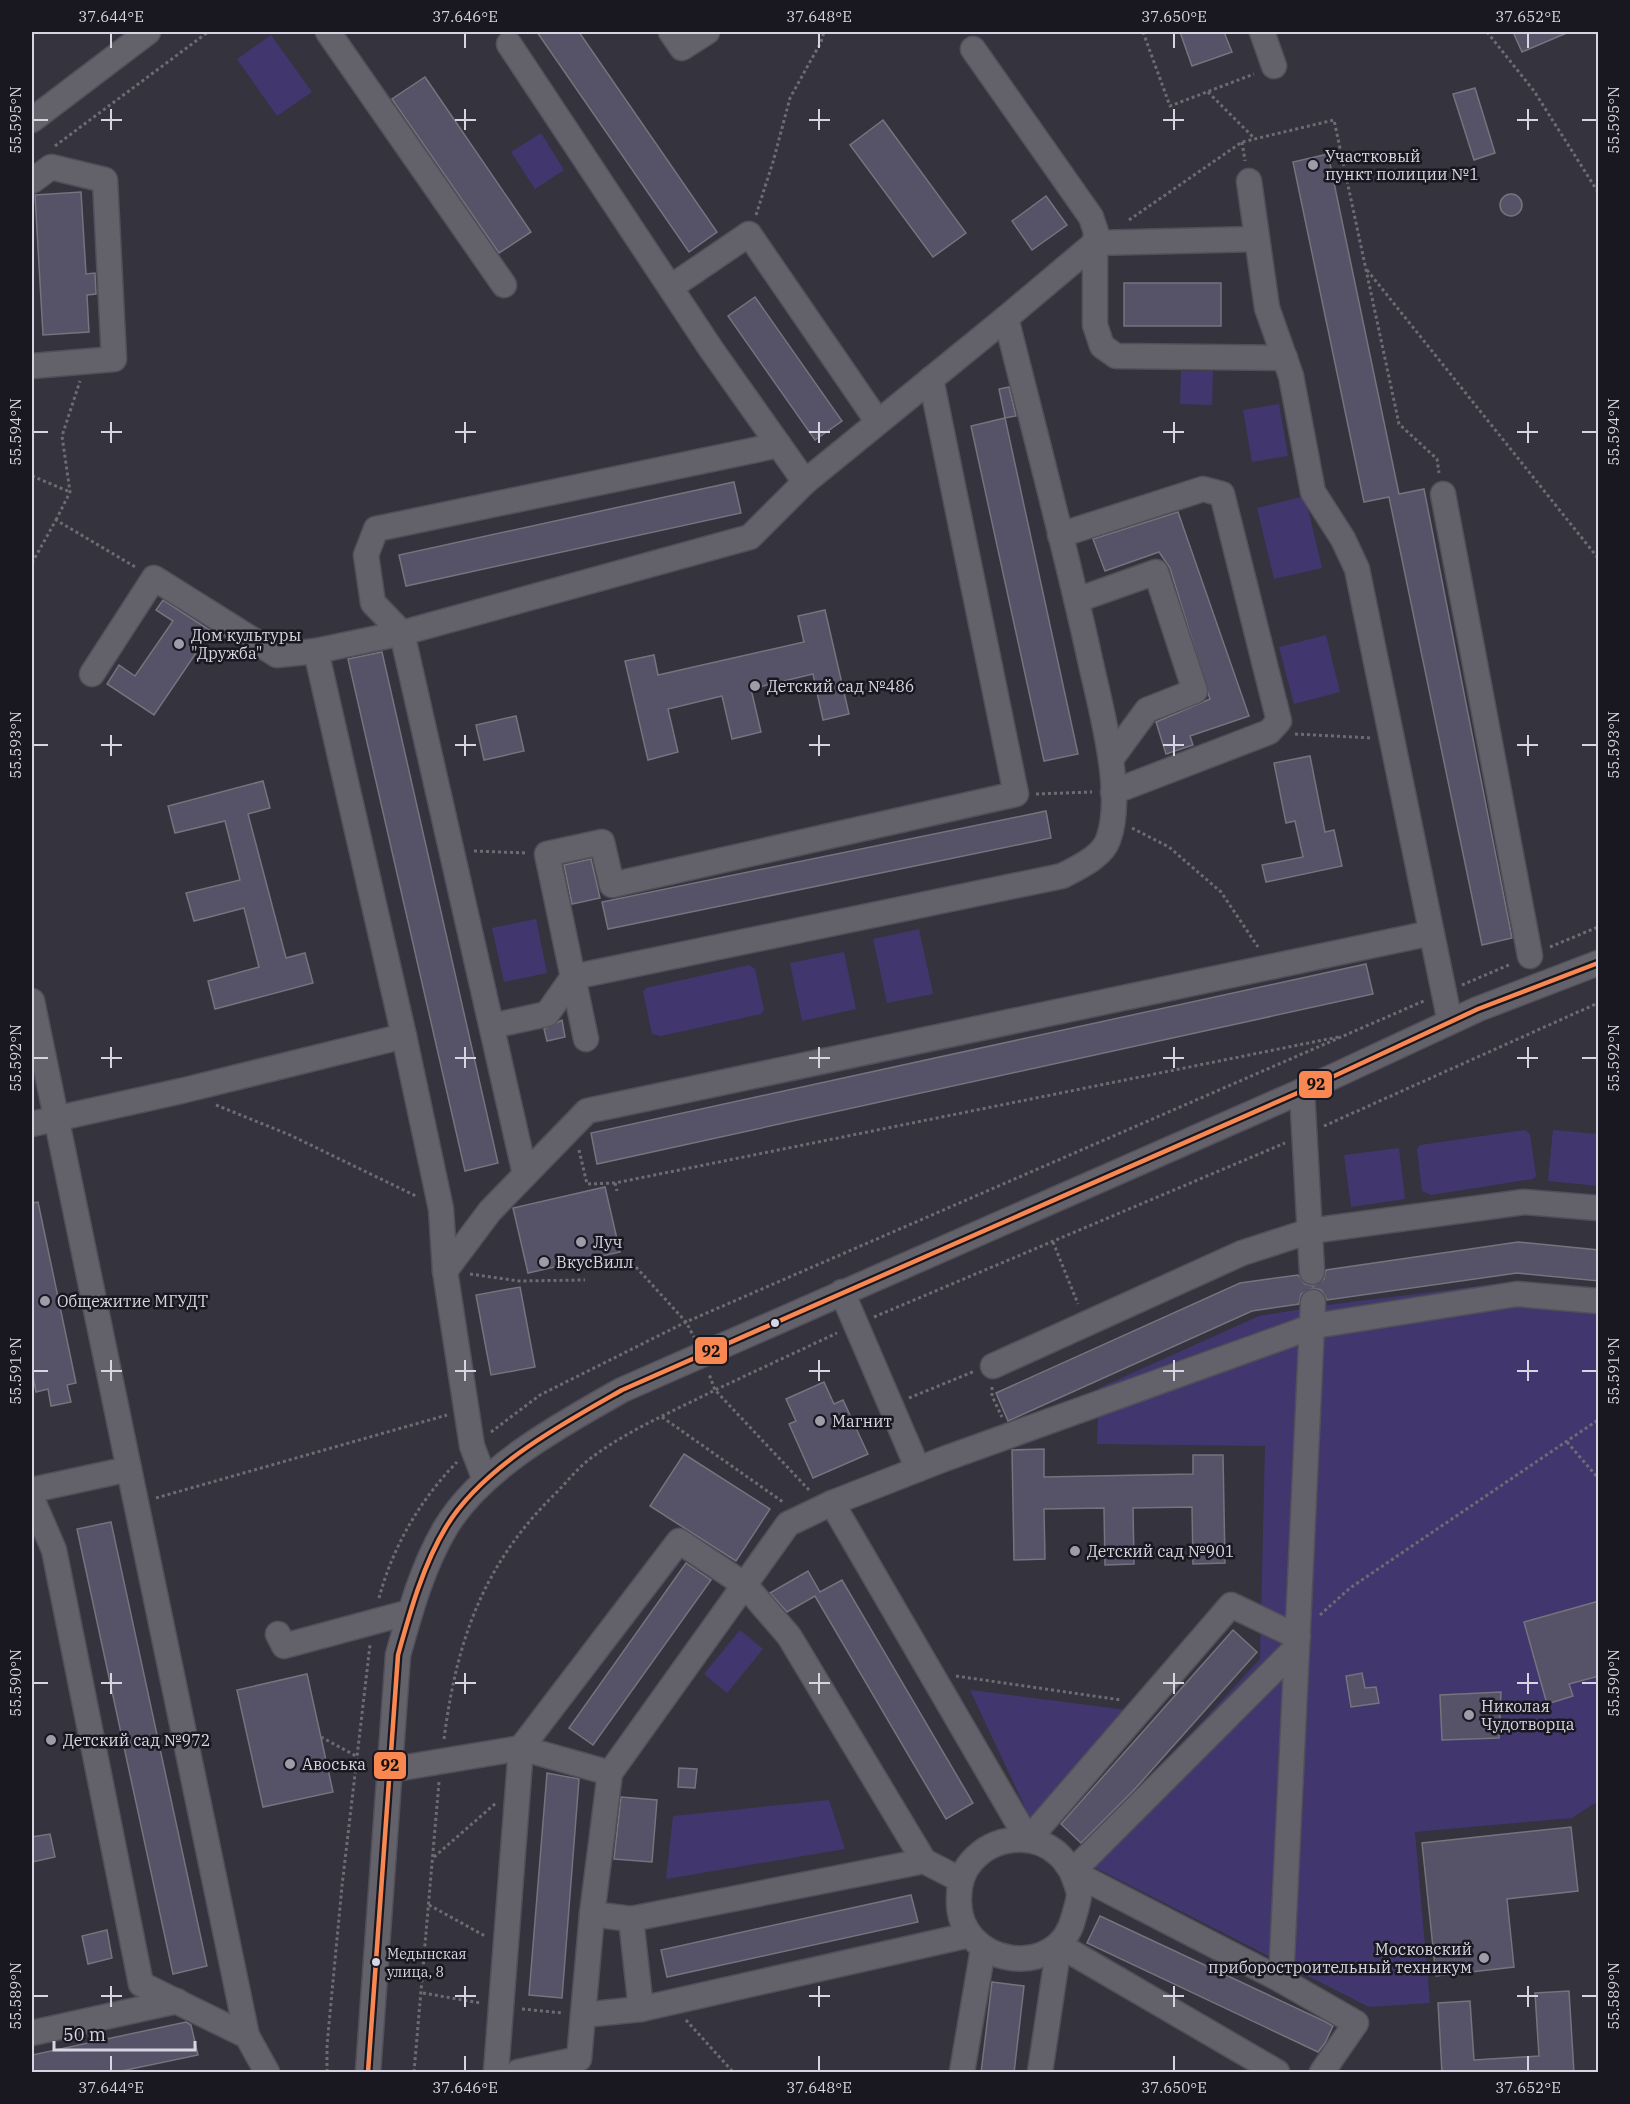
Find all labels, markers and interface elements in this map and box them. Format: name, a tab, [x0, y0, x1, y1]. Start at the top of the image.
text: 37.644°E	[78, 7, 144, 26]
text: 37.646°E	[432, 7, 498, 26]
text: 37.648°E	[786, 7, 852, 26]
text: 37.650°E	[1141, 7, 1207, 26]
text: 37.652°E	[1495, 7, 1561, 26]
text: 55.595°N	[6, 86, 25, 154]
text: 55.595°N	[1604, 86, 1623, 154]
place label: Участковый пункт полиции №1	[1325, 146, 1479, 184]
marker: Участковый пункт полиции №1	[1306, 158, 1320, 172]
text: 55.594°N	[6, 398, 25, 466]
text: 55.594°N	[1604, 398, 1623, 466]
place label: Дом культуры "Дружба"	[191, 625, 302, 663]
marker: Дом культуры "Дружба"	[172, 637, 186, 651]
place label: Детский сад №486	[767, 676, 914, 696]
marker: Детский сад №486	[748, 679, 762, 693]
text: 55.593°N	[6, 711, 25, 779]
text: 55.593°N	[1604, 711, 1623, 779]
text: 55.592°N	[6, 1024, 25, 1092]
text: 55.592°N	[1604, 1024, 1623, 1092]
line badge: 92	[1298, 1070, 1333, 1099]
text: 92	[1306, 1074, 1326, 1094]
place label: Луч	[593, 1232, 623, 1252]
marker: Луч	[574, 1235, 588, 1249]
place label: ВкусВилл	[556, 1252, 633, 1272]
marker: ВкусВилл	[537, 1255, 551, 1269]
place label: Общежитие МГУДТ	[57, 1291, 208, 1311]
marker: Общежитие МГУДТ	[38, 1294, 52, 1308]
unlabelled marker	[769, 1317, 781, 1329]
line badge: 92	[694, 1336, 728, 1365]
text: 55.591°N	[6, 1337, 25, 1405]
text: 55.591°N	[1604, 1337, 1623, 1405]
text: 92	[701, 1341, 721, 1361]
place label: Магнит	[832, 1411, 892, 1431]
marker: Магнит	[813, 1414, 827, 1428]
place label: Детский сад №901	[1087, 1541, 1234, 1561]
marker: Детский сад №901	[1068, 1544, 1082, 1558]
text: 55.590°N	[6, 1649, 25, 1717]
text: 55.590°N	[1604, 1649, 1623, 1717]
place label: Николая Чудотворца	[1481, 1696, 1575, 1734]
marker: Николая Чудотворца	[1462, 1708, 1476, 1722]
place label: Детский сад №972	[63, 1730, 210, 1750]
marker: Детский сад №972	[44, 1733, 58, 1747]
line badge: 92	[373, 1751, 407, 1780]
place label: Авоська	[302, 1754, 366, 1774]
text: 92	[380, 1755, 400, 1775]
marker: Авоська	[283, 1757, 297, 1771]
place label: Московский приборостроительный техникум	[1208, 1939, 1472, 1977]
place label: Медынская улица, 8	[387, 1945, 467, 1981]
marker: Московский приборостроительный техникум	[1477, 1951, 1491, 1965]
marker: Медынская улица, 8	[370, 1956, 382, 1968]
text: 55.589°N	[6, 1962, 25, 2030]
text: 55.589°N	[1604, 1962, 1623, 2030]
scale bar	[54, 2014, 195, 2052]
text: 50 m	[63, 2023, 106, 2046]
text: 37.644°E	[78, 2078, 144, 2097]
text: 37.646°E	[432, 2078, 498, 2097]
text: 37.648°E	[786, 2078, 852, 2097]
text: 37.650°E	[1141, 2078, 1207, 2097]
text: 37.652°E	[1495, 2078, 1561, 2097]

